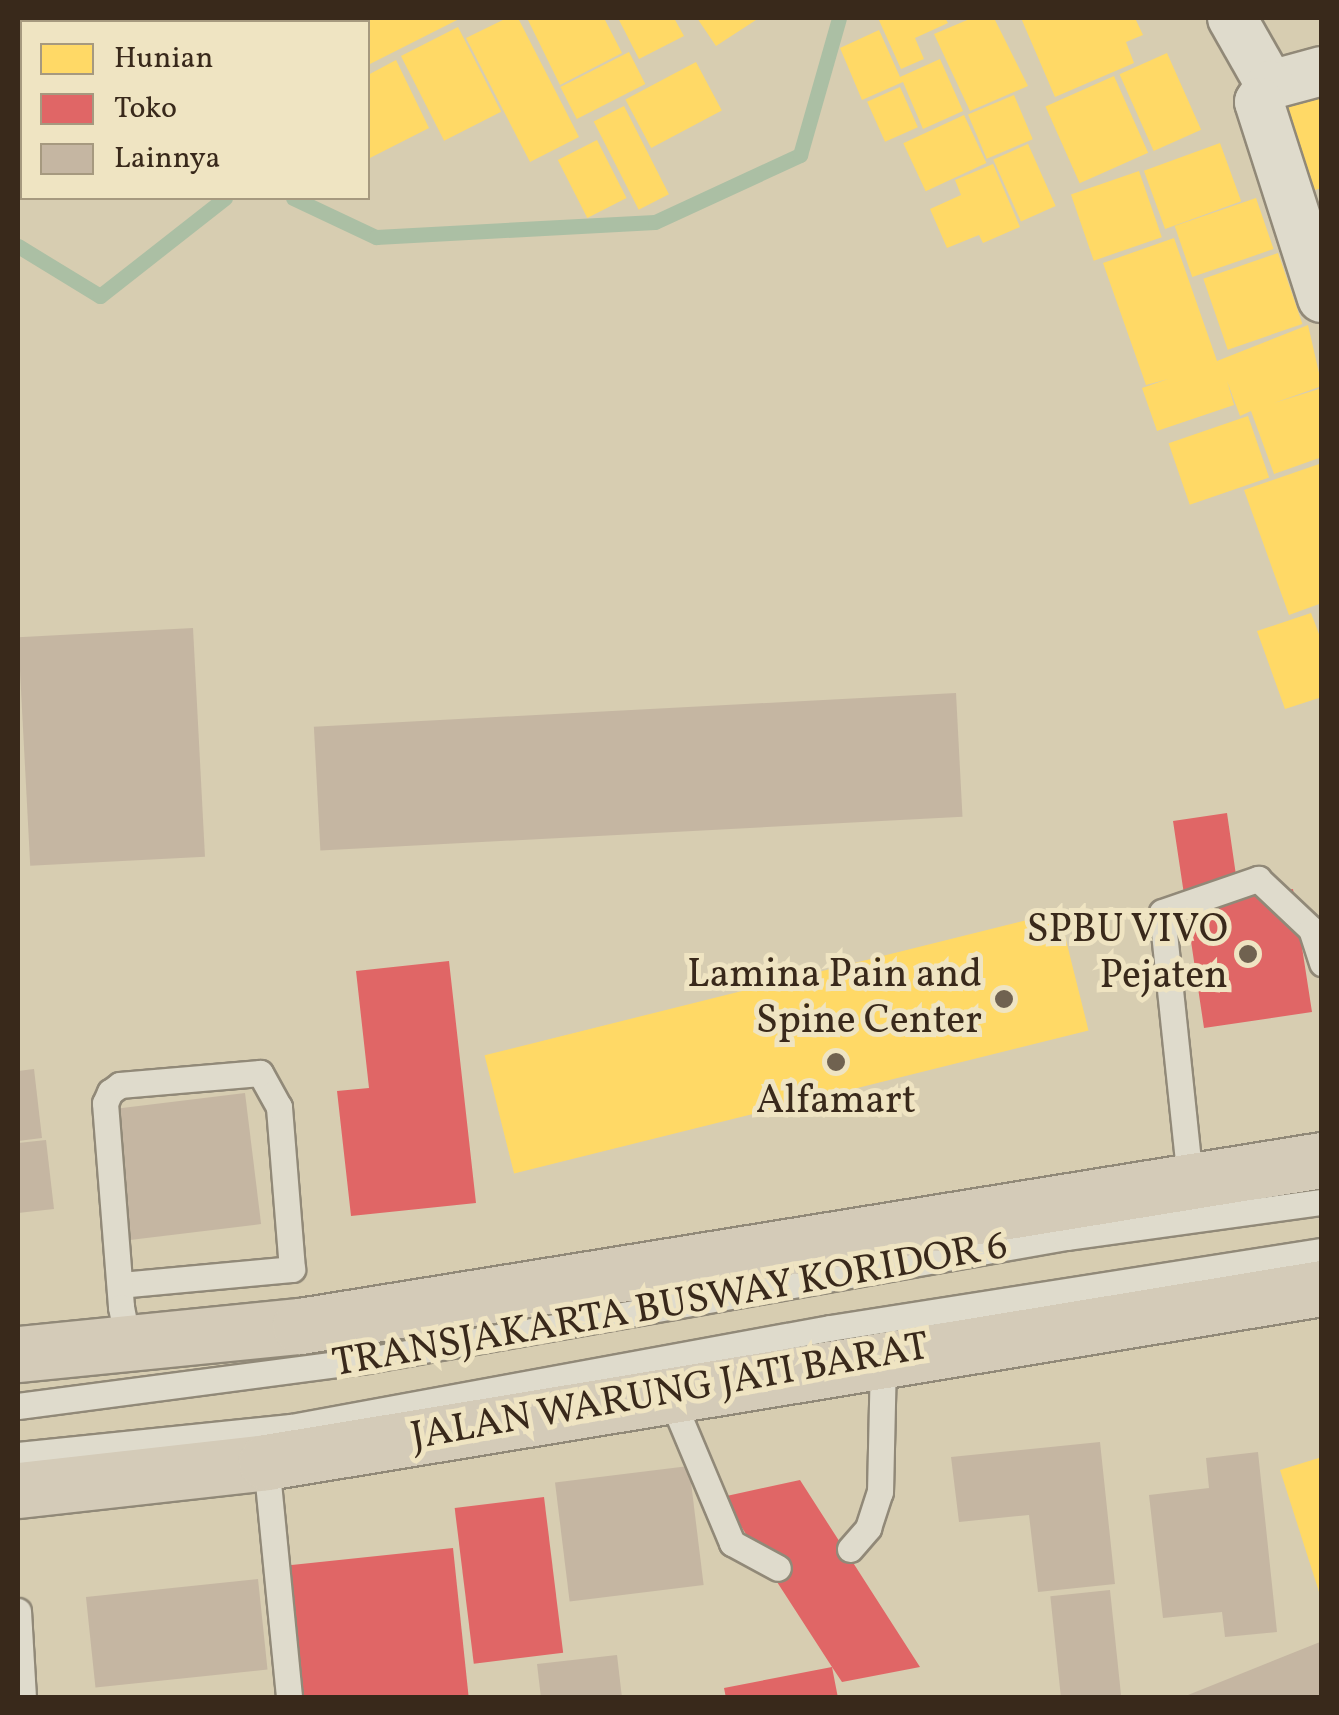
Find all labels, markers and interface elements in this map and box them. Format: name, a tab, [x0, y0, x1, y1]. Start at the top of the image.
legend	[20, 20, 370, 200]
text: Hunian	[114, 38, 213, 80]
text: Toko	[114, 88, 177, 130]
text: Lainnya	[114, 138, 221, 180]
place label: SPBU VIVO Pejaten	[1025, 907, 1228, 1001]
marker: SPBU VIVO Pejaten	[1237, 943, 1259, 965]
place label: Lamina Pain and Spine Center	[687, 952, 982, 1046]
marker: Lamina Pain and Spine Center	[991, 986, 1017, 1012]
marker: Alfamart	[825, 1051, 847, 1073]
place label: Alfamart	[756, 1078, 916, 1126]
street label: TRANSJAKARTA BUSWAY KORIDOR 6	[328, 1223, 1012, 1389]
street label: JALAN WARUNG JATI BARAT	[407, 1324, 933, 1462]

